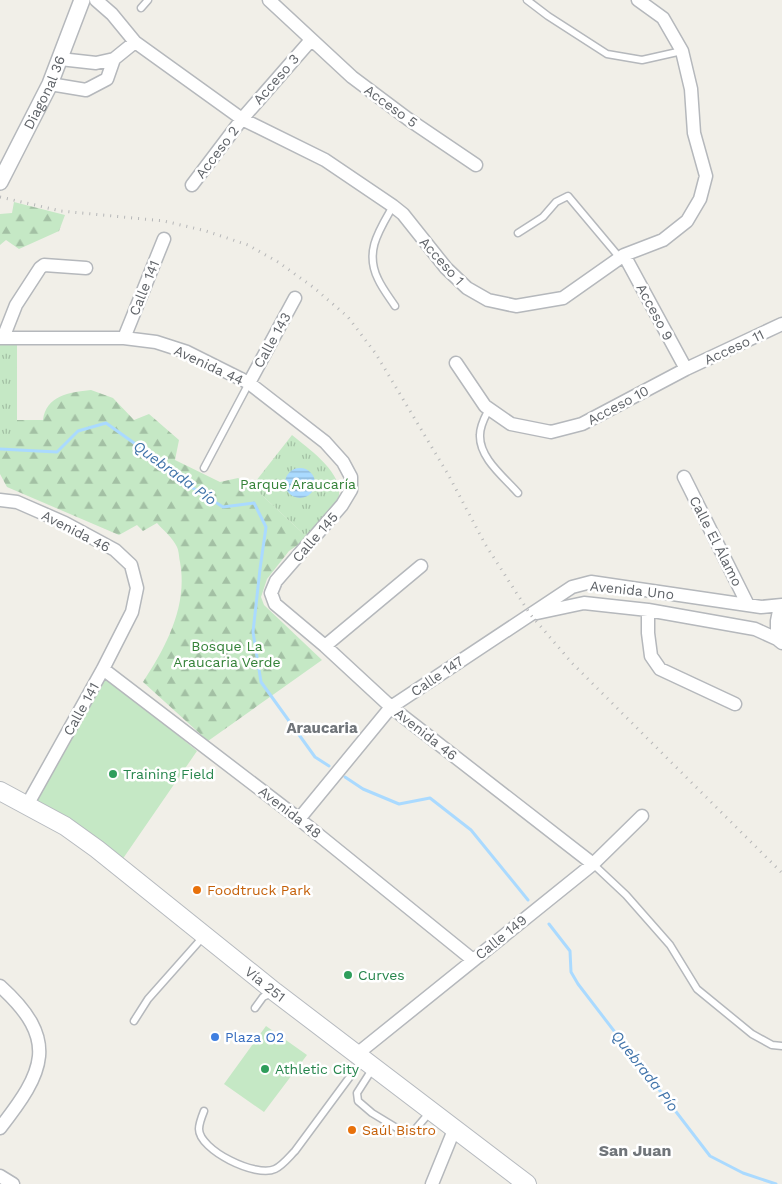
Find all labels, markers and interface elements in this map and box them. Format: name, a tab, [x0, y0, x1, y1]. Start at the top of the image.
street label: Acceso 3	[250, 51, 302, 107]
street label: Diagonal 36	[20, 53, 68, 132]
street label: Acceso 5	[361, 81, 421, 131]
street label: Acceso 2	[192, 123, 242, 181]
street label: Acceso 1	[416, 234, 468, 288]
street label: Calle 141	[126, 258, 162, 318]
street label: Acceso 9	[633, 281, 677, 343]
street label: Calle 143	[250, 310, 294, 370]
street label: Acceso 11	[702, 326, 766, 368]
street label: Avenida 44	[172, 342, 246, 388]
street label: Acceso 10	[585, 382, 651, 428]
water label: Quebrada Pío	[130, 437, 220, 509]
park label: Parque Araucaría	[240, 476, 356, 492]
street label: Calle El Álamo	[686, 493, 746, 589]
street label: Avenida 46	[39, 507, 113, 555]
street label: Calle 145	[289, 509, 341, 565]
street label: Avenida Uno	[589, 578, 675, 602]
park label: Bosque La Araucaria Verde	[173, 638, 281, 670]
street label: Calle 147	[408, 653, 466, 699]
street label: Calle 141	[60, 680, 102, 738]
street label: Avenida 46	[392, 705, 460, 763]
district label: Araucaria	[286, 719, 358, 737]
place label: Training Field	[123, 766, 214, 782]
marker: Training Field	[107, 768, 119, 780]
street label: Avenida 48	[256, 783, 324, 841]
place label: Foodtruck Park	[207, 882, 311, 898]
marker: Foodtruck Park	[191, 884, 203, 896]
street label: Calle 149	[472, 911, 530, 963]
street label: Vía 251	[242, 963, 289, 1005]
place label: Curves	[358, 967, 405, 983]
marker: Curves	[342, 969, 354, 981]
water label: Quebrada Pío	[608, 1027, 682, 1115]
place label: Plaza O2	[225, 1029, 284, 1045]
marker: Plaza O2	[209, 1031, 221, 1043]
place label: Athletic City	[275, 1061, 360, 1077]
marker: Athletic City	[259, 1063, 271, 1075]
place label: Saúl Bistro	[362, 1122, 436, 1138]
marker: Saúl Bistro	[346, 1124, 358, 1136]
district label: San Juan	[599, 1141, 671, 1160]

